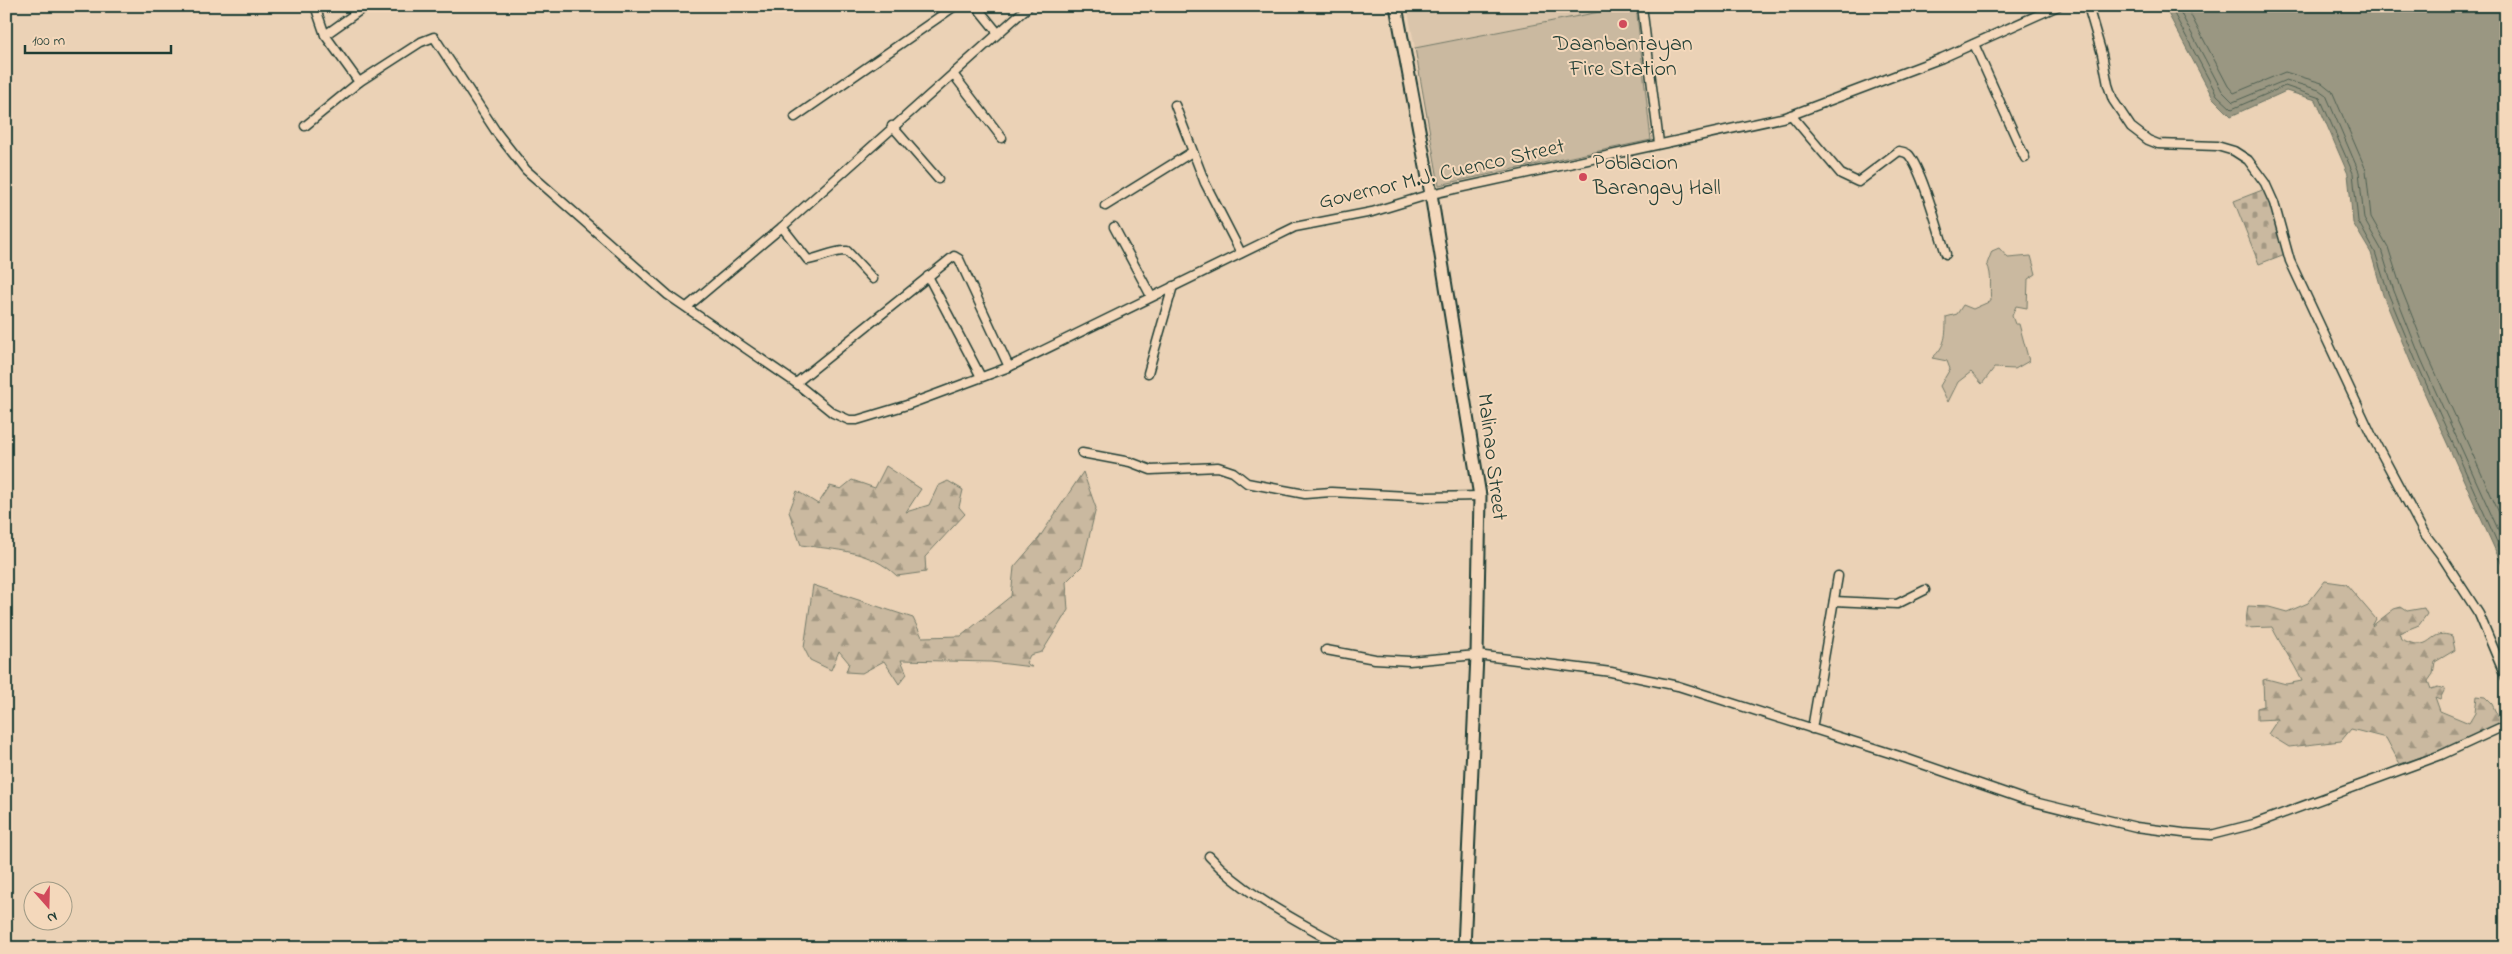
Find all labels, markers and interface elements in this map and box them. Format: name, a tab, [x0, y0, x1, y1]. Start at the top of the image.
marker: Daanbantayan Fire Station	[1617, 18, 1629, 30]
scale bar	[25, 22, 171, 54]
place label: Daanbantayan Fire Station	[1552, 29, 1693, 86]
text: 100 m	[32, 30, 65, 52]
street label: Governor M.J. Cuenco Street	[1316, 131, 1569, 219]
place label: Poblacion Barangay Hall	[1592, 148, 1721, 206]
marker: Poblacion Barangay Hall	[1577, 171, 1589, 183]
street label: Malinao Street	[1467, 392, 1515, 523]
north arrow	[22, 882, 72, 932]
text: N	[44, 905, 60, 928]

